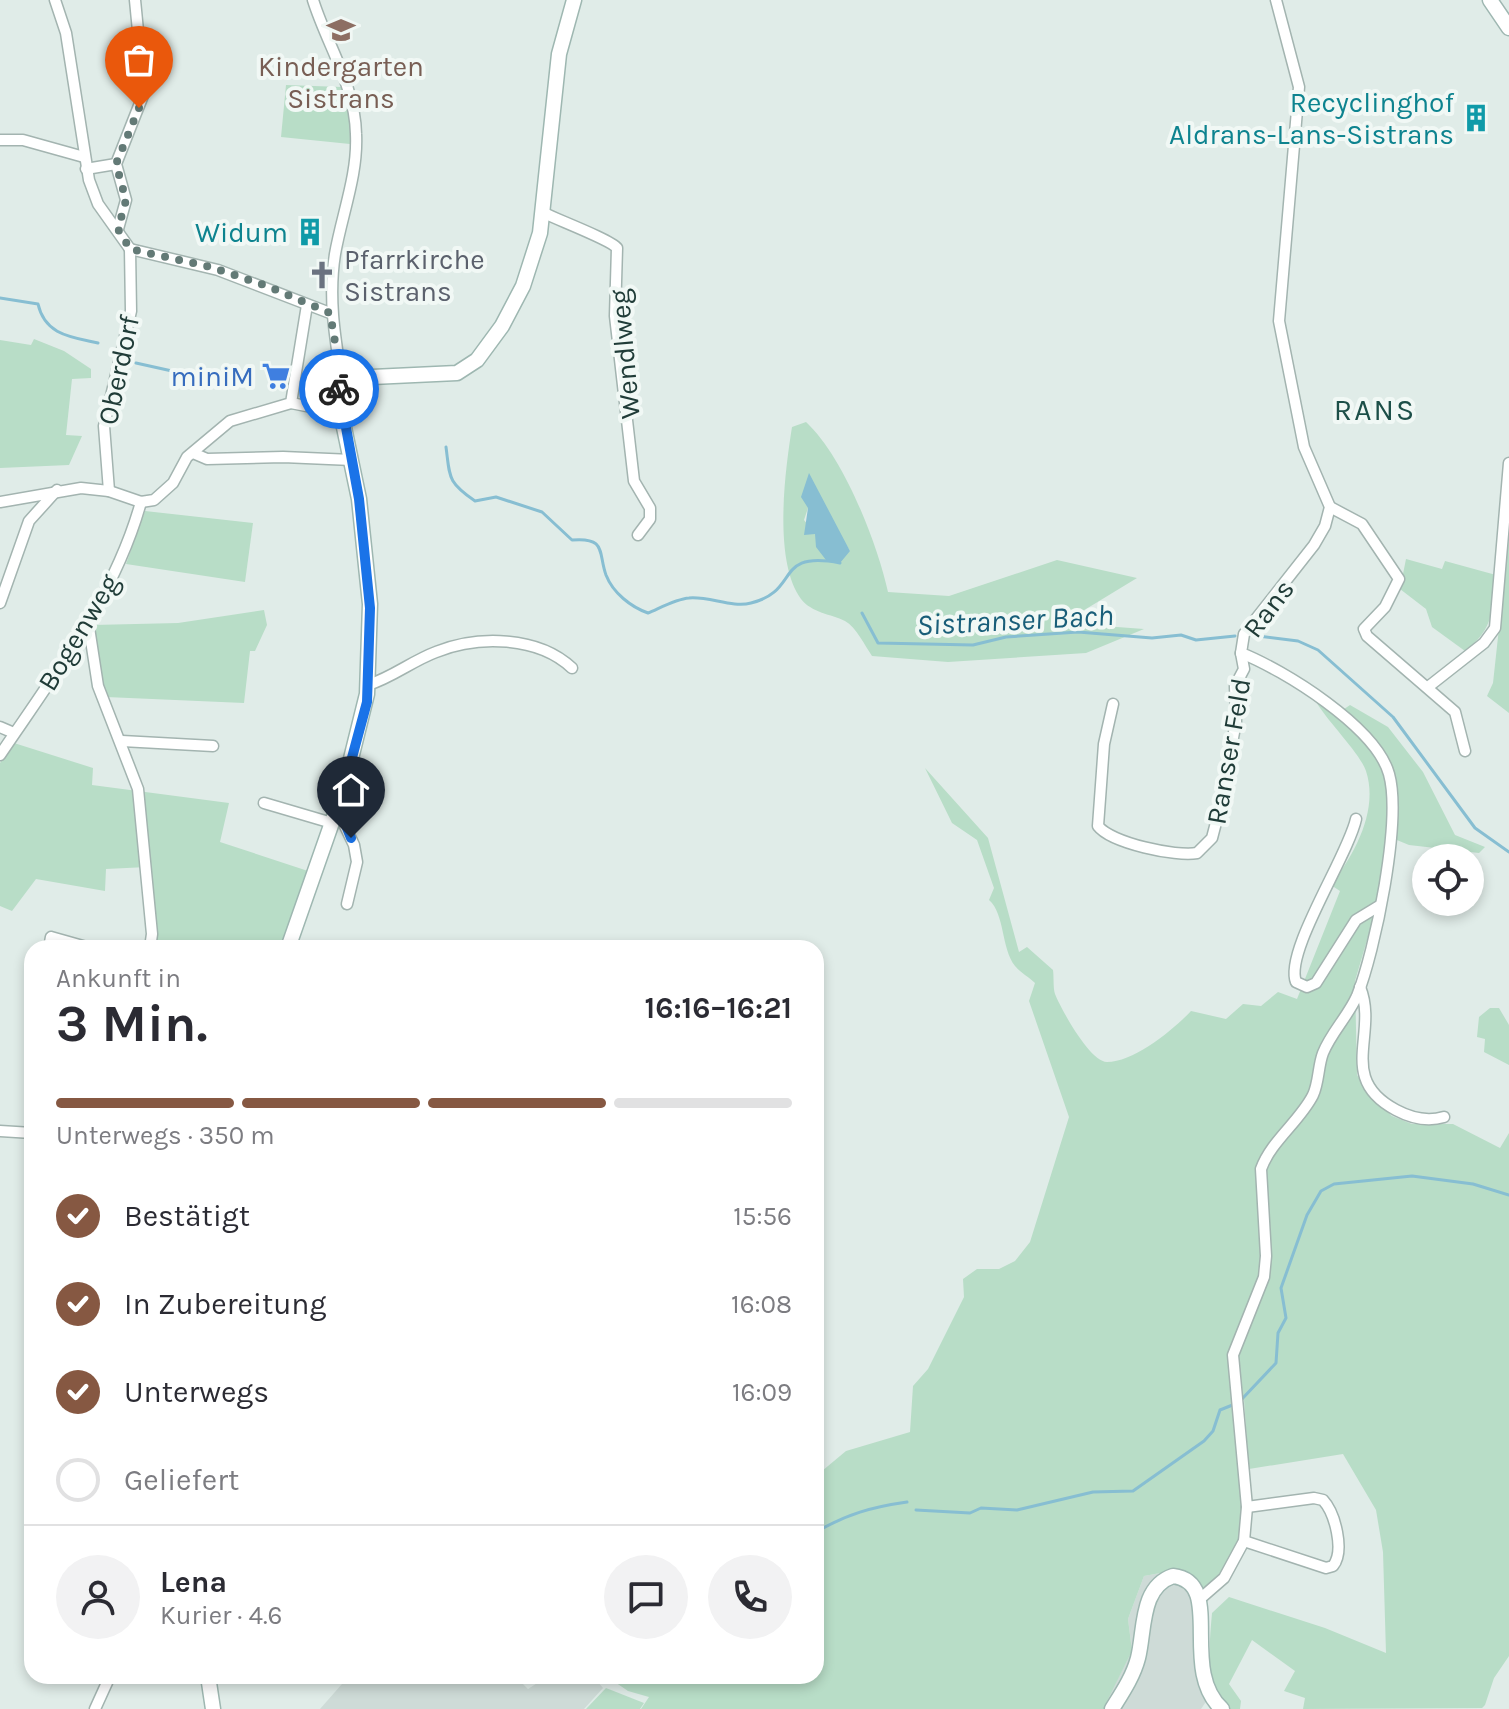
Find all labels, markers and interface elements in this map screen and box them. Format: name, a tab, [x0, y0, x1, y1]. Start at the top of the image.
school or university icon: Kindergarten Sistrans	[326, 15, 356, 45]
pin	[105, 26, 173, 108]
icon: bag	[117, 38, 161, 82]
place label: Kindergarten Sistrans	[258, 50, 424, 115]
place label: Recyclinghof Aldrans-Lans-Sistrans	[1169, 86, 1454, 151]
building icon: Recyclinghof Aldrans-Lans-Sistrans	[1461, 103, 1491, 133]
place label: Widum	[195, 216, 288, 249]
building icon: Widum	[295, 217, 325, 247]
place label: Pfarrkirche Sistrans	[344, 243, 485, 308]
church icon: Pfarrkirche Sistrans	[307, 260, 337, 290]
street label: Wendlweg	[602, 287, 647, 420]
street label: Oberdorf	[91, 312, 146, 428]
courier	[299, 349, 379, 429]
place label: miniM	[171, 360, 254, 393]
supermarket icon: miniM	[261, 361, 291, 391]
icon: bike	[317, 367, 361, 411]
district label: RANS	[1334, 392, 1416, 428]
street label: Bogenweg	[31, 568, 126, 697]
street label: Rans	[1236, 573, 1301, 644]
water label: Sistranser Bach	[916, 597, 1114, 643]
street label: Ranser Feld	[1199, 675, 1258, 827]
pin	[317, 756, 385, 838]
icon: home	[329, 768, 373, 812]
map controls	[1412, 844, 1484, 916]
button: locate	[1412, 844, 1484, 916]
text: Ankunft in	[56, 963, 181, 994]
text: 16:16–16:21	[645, 990, 792, 1026]
text: 3 Min.	[56, 993, 208, 1054]
text: Unterwegs · 350 m	[56, 1120, 275, 1151]
icon: check	[56, 1194, 100, 1238]
text: Bestätigt	[124, 1198, 250, 1234]
text: 15:56	[733, 1201, 792, 1232]
icon: check	[56, 1282, 100, 1326]
text: In Zubereitung	[124, 1286, 326, 1322]
text: 16:08	[731, 1289, 792, 1320]
icon: check	[56, 1370, 100, 1414]
text: Unterwegs	[124, 1374, 269, 1410]
text: 16:09	[732, 1377, 792, 1408]
text: Geliefert	[124, 1462, 239, 1498]
button: person	[56, 1555, 140, 1639]
button: chat	[604, 1555, 688, 1639]
button: phone	[708, 1555, 792, 1639]
text: Lena	[160, 1564, 227, 1600]
text: Kurier · 4.6	[160, 1600, 282, 1631]

